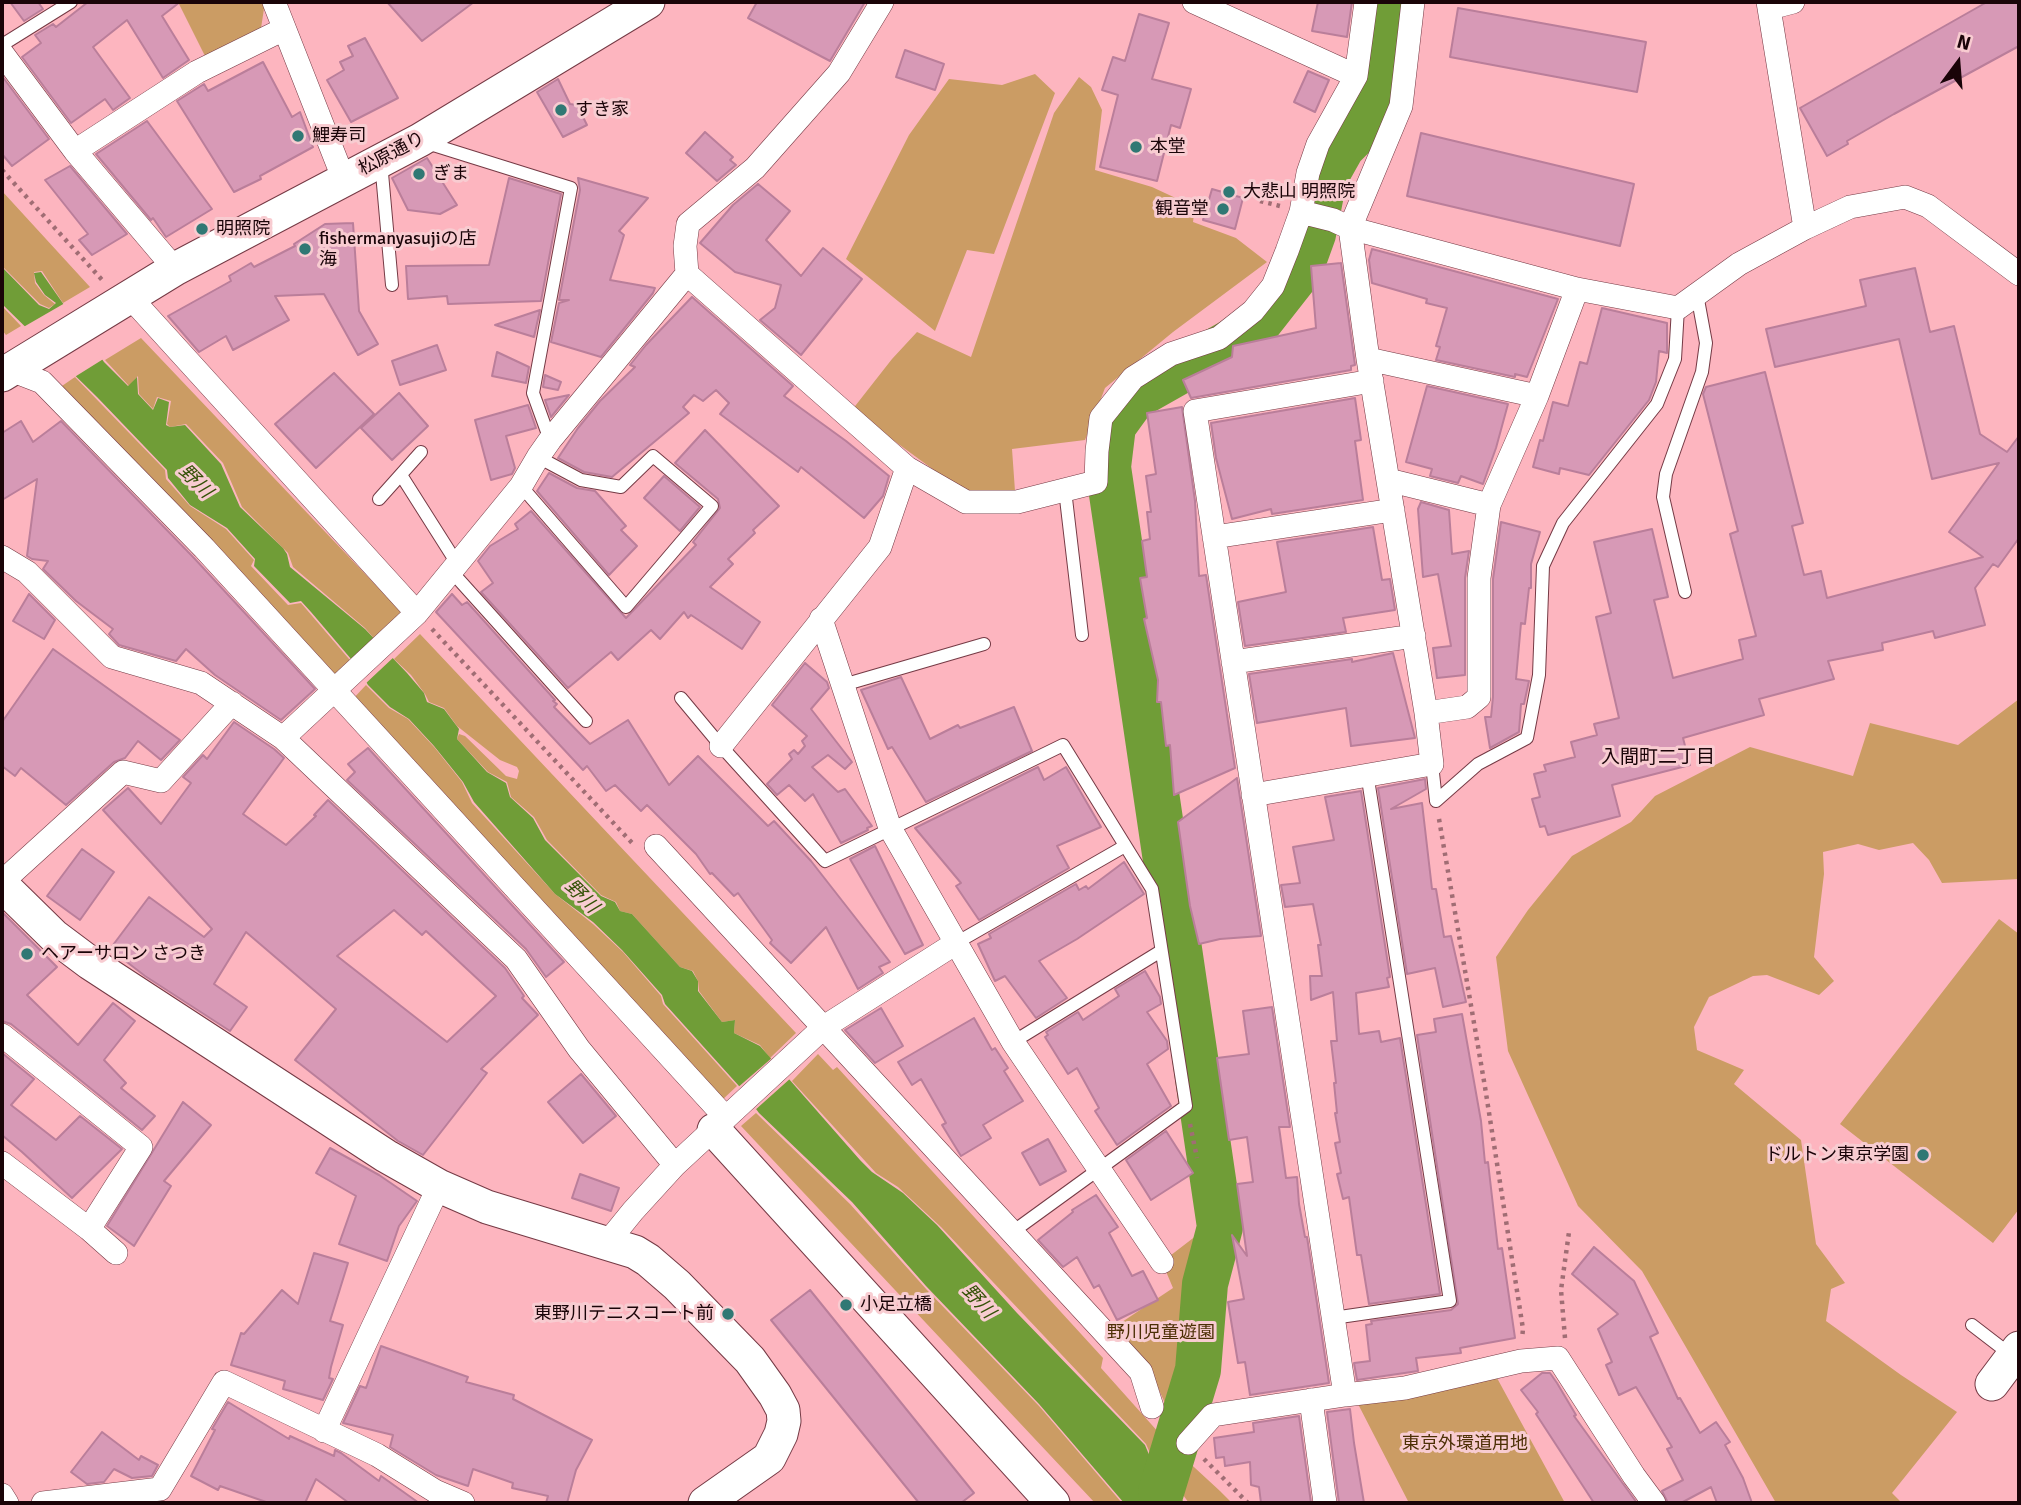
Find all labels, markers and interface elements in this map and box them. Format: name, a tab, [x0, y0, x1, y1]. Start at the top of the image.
north arrow	[1923, 28, 1993, 98]
text: N	[1954, 29, 1973, 56]
place label: すき家	[575, 99, 629, 121]
marker: すき家	[553, 102, 569, 118]
place label: 鯉寿司	[312, 125, 366, 147]
marker: 鯉寿司	[290, 128, 306, 144]
street label: 松原通り	[355, 128, 429, 180]
place label: 本堂	[1150, 136, 1186, 158]
marker: 本堂	[1128, 139, 1144, 155]
place label: ぎま	[433, 163, 469, 185]
marker: ぎま	[411, 166, 427, 182]
place label: 大悲山 明照院	[1243, 181, 1355, 203]
marker: 大悲山 明照院	[1221, 184, 1237, 200]
place label: 観音堂	[1155, 198, 1209, 220]
marker: 観音堂	[1215, 201, 1231, 217]
place label: 明照院	[216, 218, 270, 240]
marker: 明照院	[194, 221, 210, 237]
place label: fishermanyasujiの店 海	[319, 228, 477, 270]
marker: fishermanyasujiの店 海	[297, 241, 313, 257]
water label: 野川	[174, 461, 216, 503]
district label: 入間町二丁目	[1601, 747, 1715, 769]
water label: 野川	[560, 876, 602, 918]
place label: ヘアーサロン さつき	[41, 943, 206, 965]
marker: ヘアーサロン さつき	[19, 946, 35, 962]
place label: ドルトン東京学園	[1765, 1144, 1909, 1166]
marker: ドルトン東京学園	[1915, 1147, 1931, 1163]
water label: 野川	[957, 1280, 999, 1324]
place label: 小足立橋	[860, 1294, 932, 1316]
marker: 小足立橋	[838, 1297, 854, 1313]
place label: 東野川テニスコート前	[534, 1303, 714, 1325]
marker: 東野川テニスコート前	[720, 1306, 736, 1322]
park label: 野川児童遊園	[1107, 1322, 1215, 1344]
park label: 東京外環道用地	[1402, 1433, 1528, 1455]

